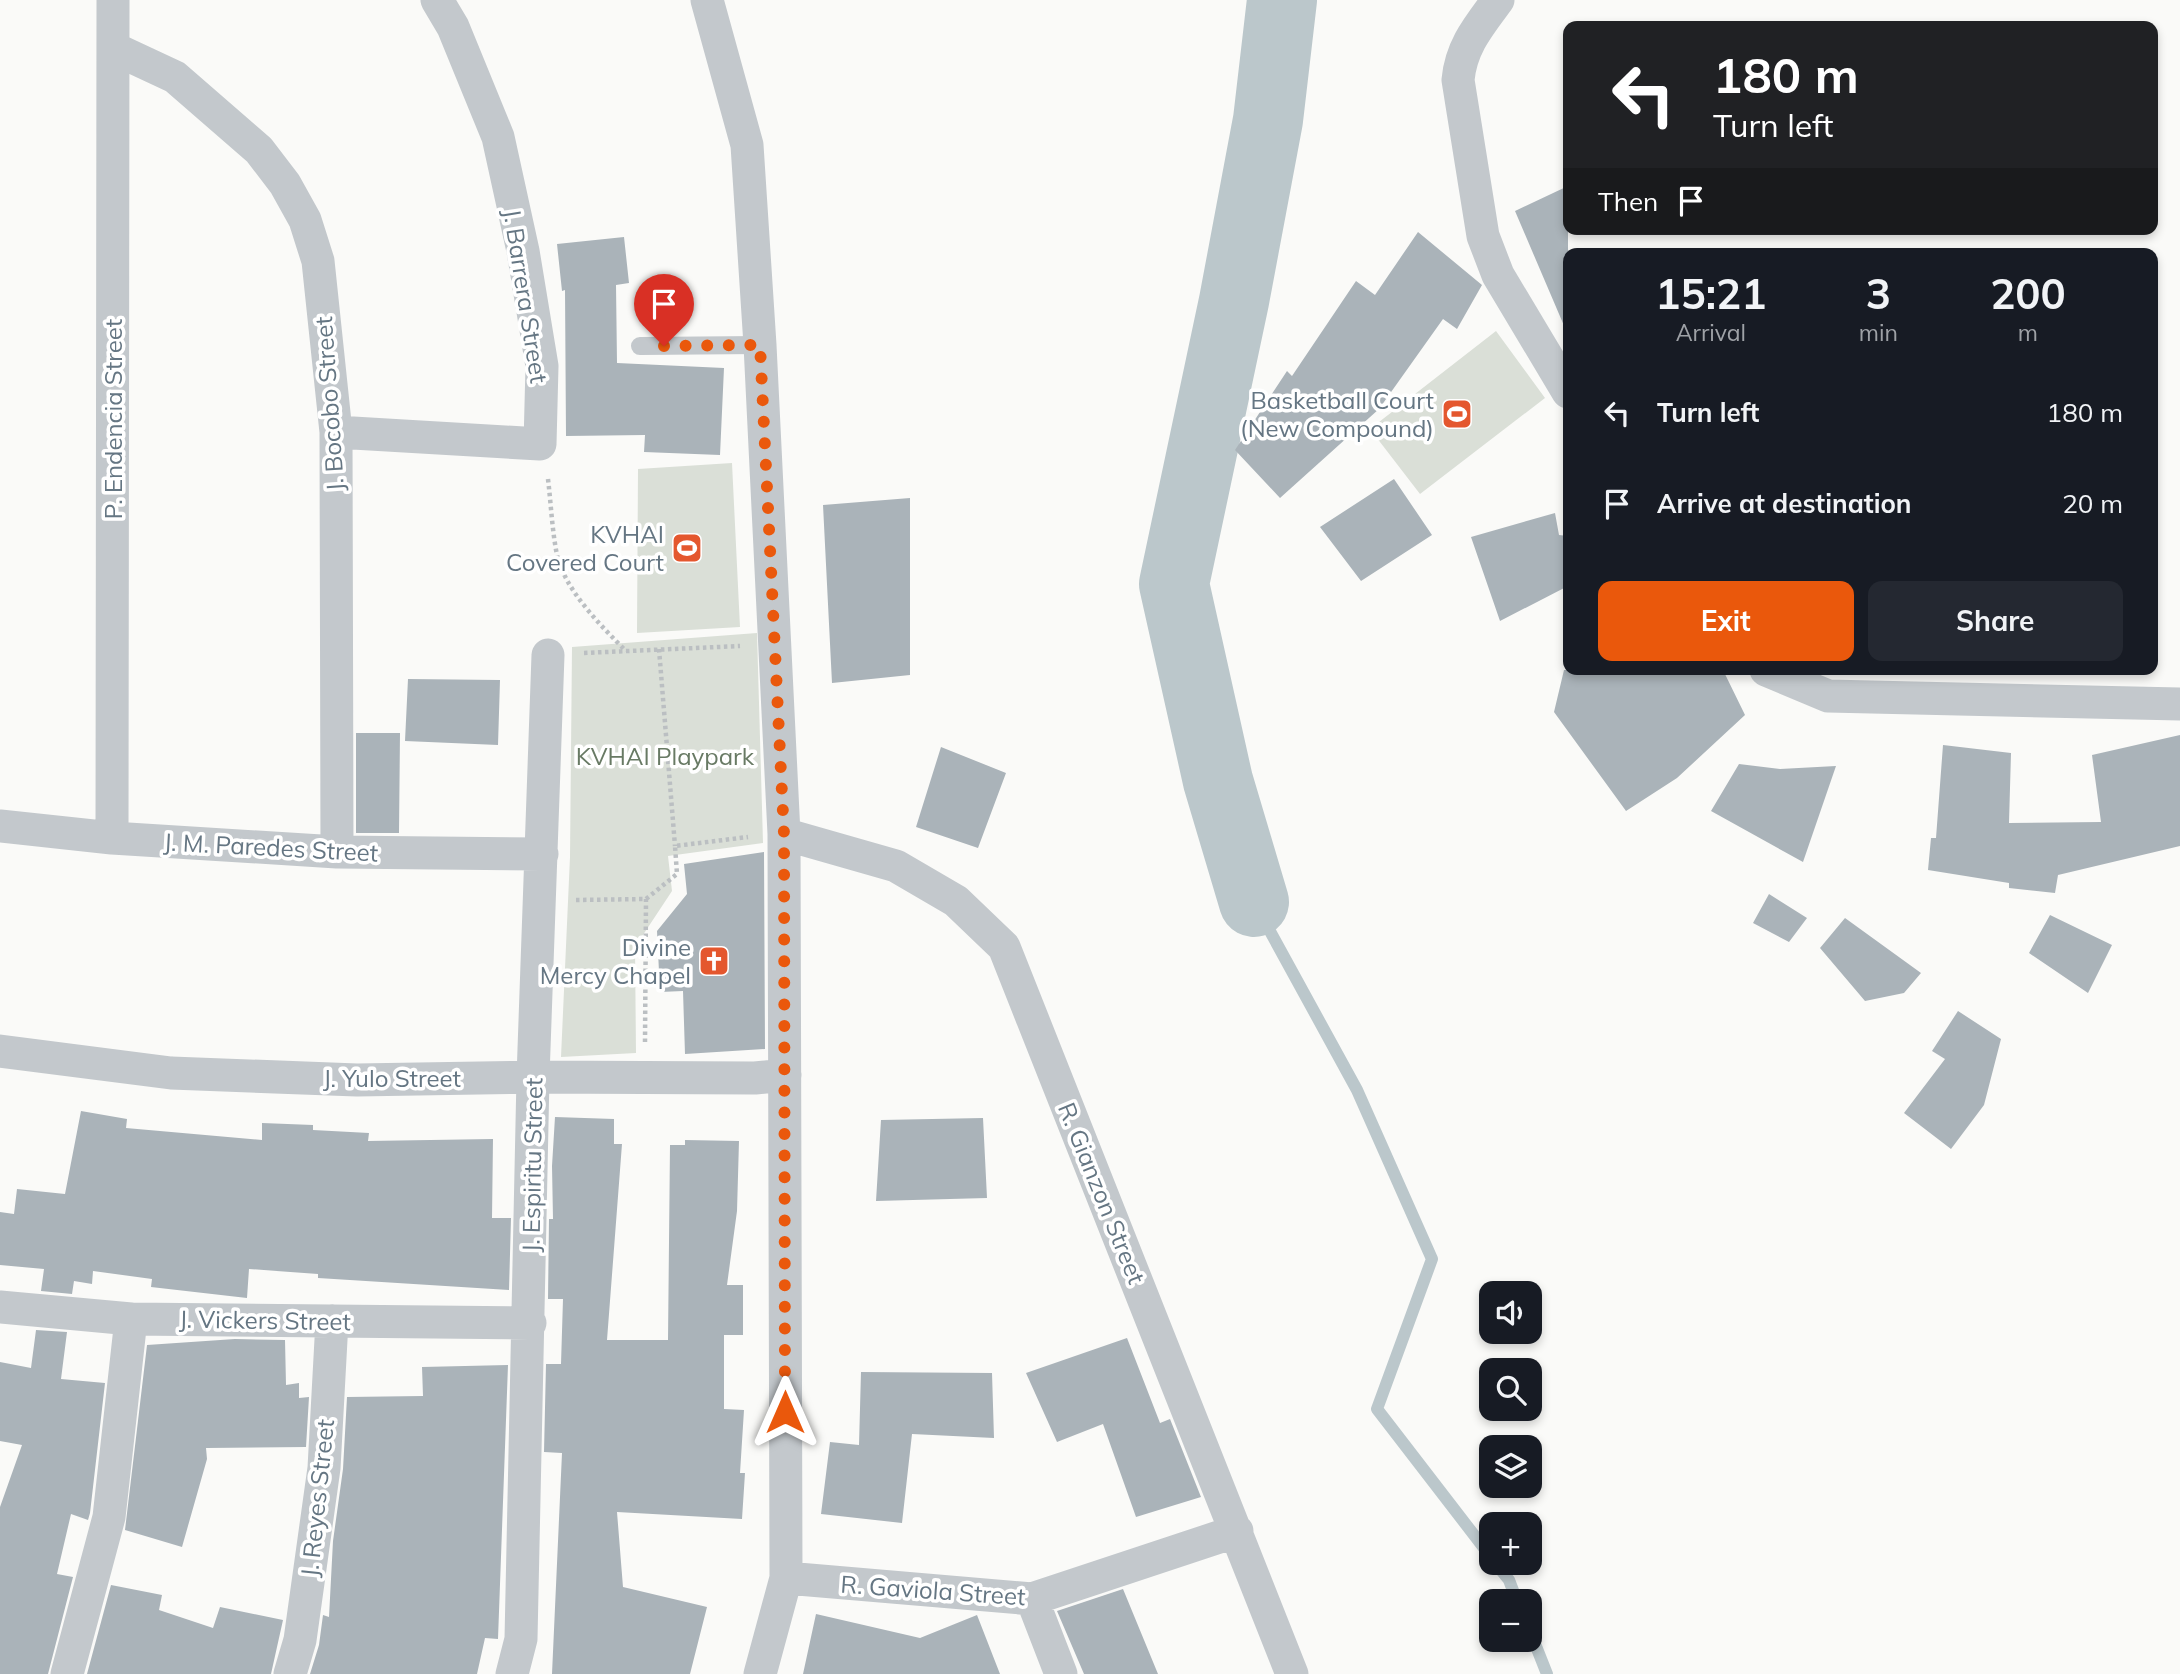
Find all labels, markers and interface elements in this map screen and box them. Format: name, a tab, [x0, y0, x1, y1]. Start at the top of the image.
text: 180 m	[1713, 44, 1859, 105]
icon: left	[1598, 49, 1689, 140]
text: Turn left	[1713, 105, 1833, 145]
icon: arrive	[1672, 182, 1710, 220]
text: Then	[1598, 185, 1658, 218]
street label: J. Barrera Street	[497, 207, 555, 385]
text: 15:21	[1655, 267, 1766, 320]
text: 3	[1866, 267, 1891, 320]
text: 200	[1990, 267, 2066, 320]
pin	[634, 274, 694, 346]
icon: arrive	[645, 285, 683, 323]
street label: J. Bocobo Street	[308, 315, 350, 493]
text: Arrival	[1676, 318, 1746, 347]
text: min	[1859, 318, 1898, 347]
text: m	[2018, 318, 2038, 347]
street label: P. Endencia Street	[98, 319, 128, 519]
place label: Basketball Court (New Compound)	[1240, 385, 1434, 443]
icon: left	[1598, 394, 1636, 432]
text: Turn left	[1657, 396, 1759, 429]
text: 180 m	[2047, 396, 2123, 429]
sports icon: Basketball Court (New Compound)	[1440, 397, 1474, 431]
icon: arrive	[1598, 485, 1636, 523]
text: Arrive at destination	[1657, 487, 1912, 520]
text: 20 m	[2062, 487, 2123, 520]
place label: KVHAI Covered Court	[506, 519, 664, 577]
sports icon: KVHAI Covered Court	[670, 531, 704, 565]
button: Exit	[1598, 581, 1854, 661]
button: Share	[1868, 581, 2123, 661]
park label: KVHAI Playpark	[576, 741, 755, 771]
street label: J. M. Paredes Street	[163, 826, 379, 868]
place label: Divine Mercy Chapel	[540, 932, 691, 990]
church icon: Divine Mercy Chapel	[697, 944, 731, 978]
street label: J. Yulo Street	[323, 1063, 461, 1093]
street label: J. Espiritu Street	[515, 1077, 549, 1253]
street label: R. Gianzon Street	[1052, 1098, 1152, 1288]
map controls	[1479, 1281, 1542, 1652]
button: sound	[1479, 1281, 1542, 1344]
street label: J. Vickers Street	[179, 1304, 351, 1336]
button: search	[1479, 1358, 1542, 1421]
position arrow	[748, 1375, 822, 1449]
street label: J. Reyes Street	[294, 1418, 340, 1578]
button: layers	[1479, 1435, 1542, 1498]
button: +	[1479, 1512, 1542, 1575]
street label: R. Gaviola Street	[840, 1569, 1026, 1611]
button: −	[1479, 1589, 1542, 1652]

